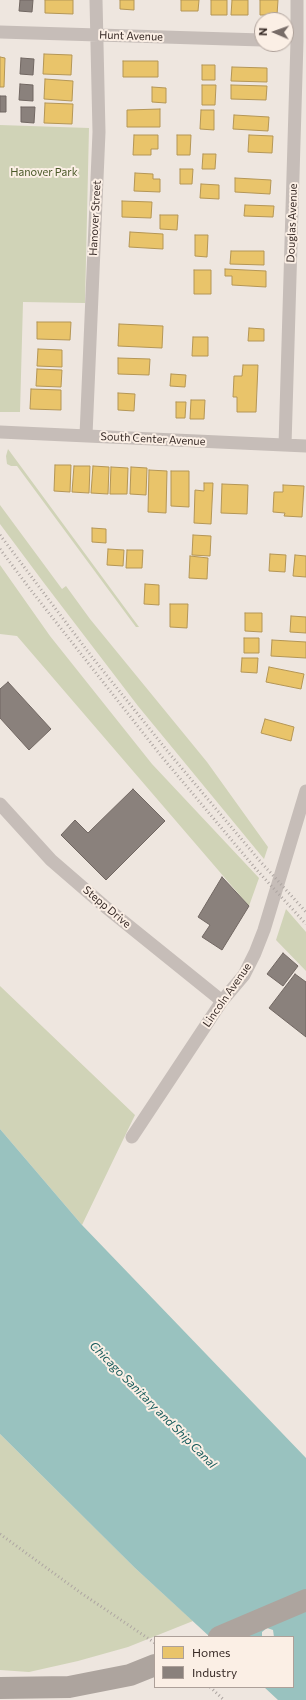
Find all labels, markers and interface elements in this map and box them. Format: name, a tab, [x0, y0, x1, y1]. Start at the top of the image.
north arrow	[254, 12, 294, 52]
text: N	[256, 27, 269, 36]
street label: Hunt Avenue	[99, 28, 163, 44]
park label: Hanover Park	[10, 165, 78, 179]
street label: Hanover Street	[86, 180, 104, 256]
street label: Douglas Avenue	[284, 183, 300, 263]
street label: South Center Avenue	[100, 430, 206, 448]
street label: Stepp Drive	[80, 883, 134, 931]
street label: Lincoln Avenue	[200, 960, 254, 1030]
water label: Chicago Sanitary and Ship Canal	[87, 1339, 219, 1471]
legend	[154, 1636, 294, 1688]
text: Homes	[192, 1645, 230, 1659]
text: Industry	[192, 1665, 237, 1679]

